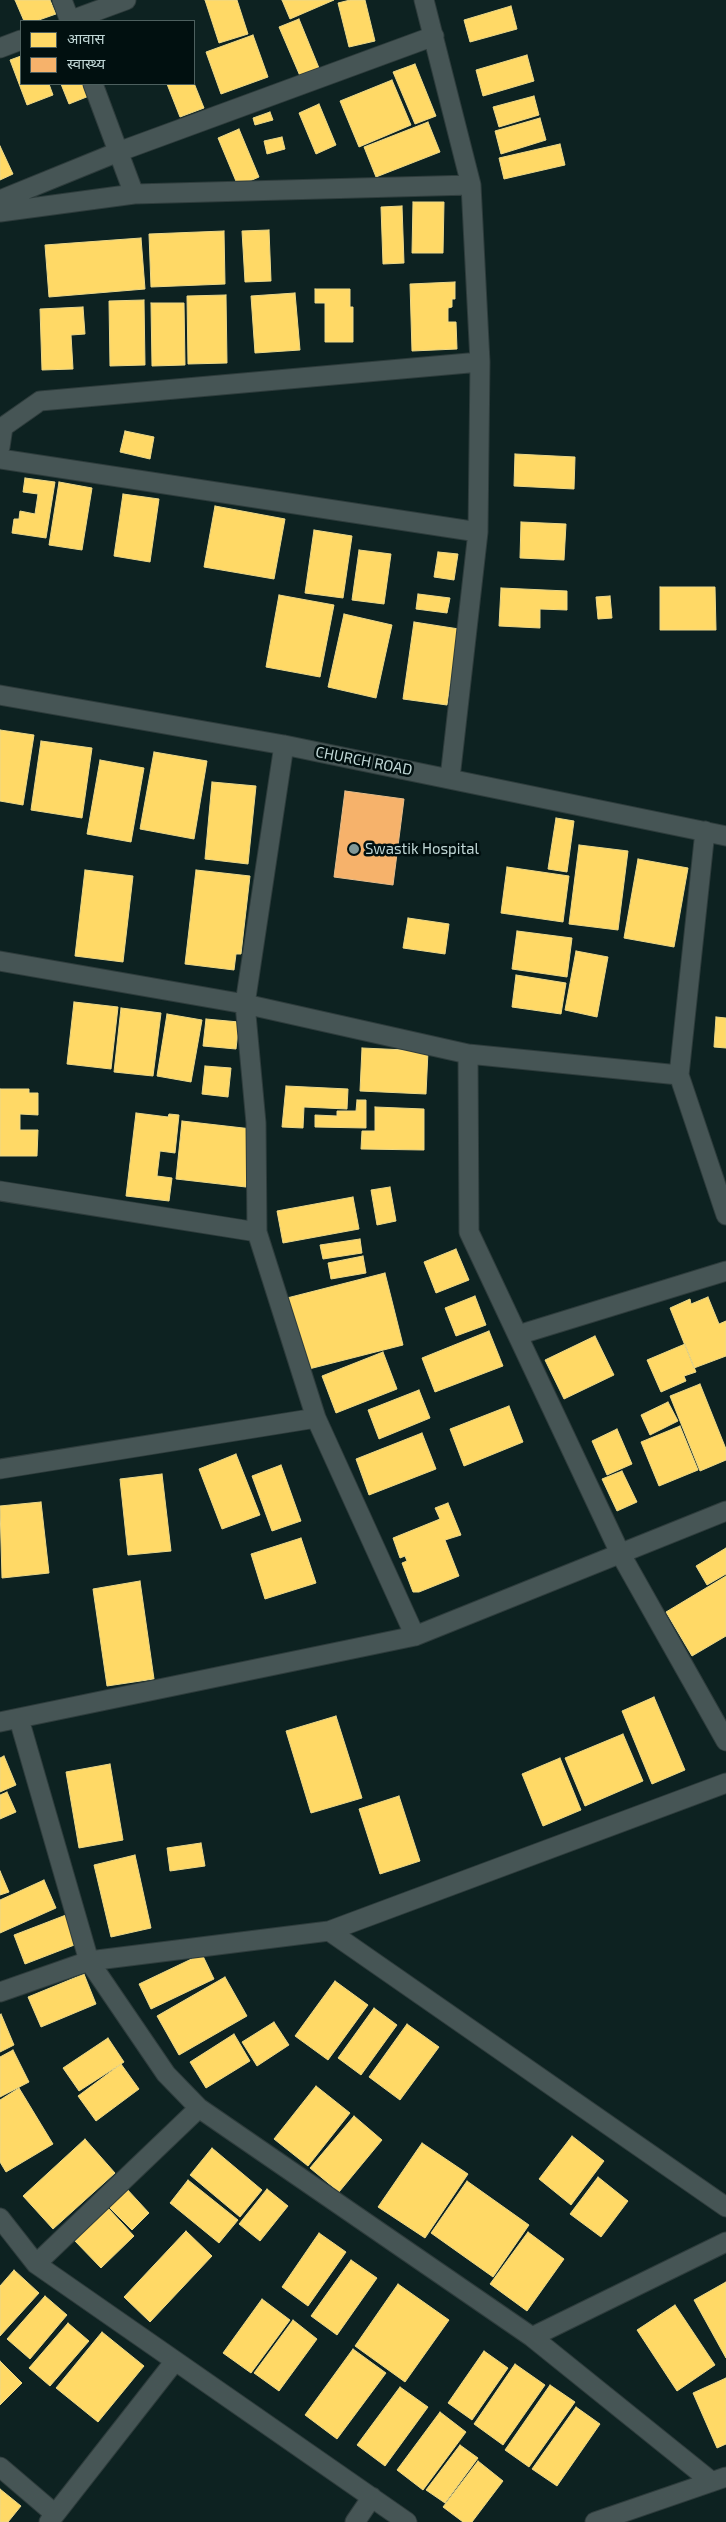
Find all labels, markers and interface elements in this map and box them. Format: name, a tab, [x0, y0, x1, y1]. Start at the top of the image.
legend	[20, 20, 195, 85]
text: आवास	[67, 29, 105, 47]
text: स्वास्थ्य	[67, 54, 105, 72]
street label: CHURCH ROAD	[314, 743, 414, 779]
place label: Swastik Hospital	[365, 840, 479, 858]
marker: Swastik Hospital	[347, 842, 361, 856]

